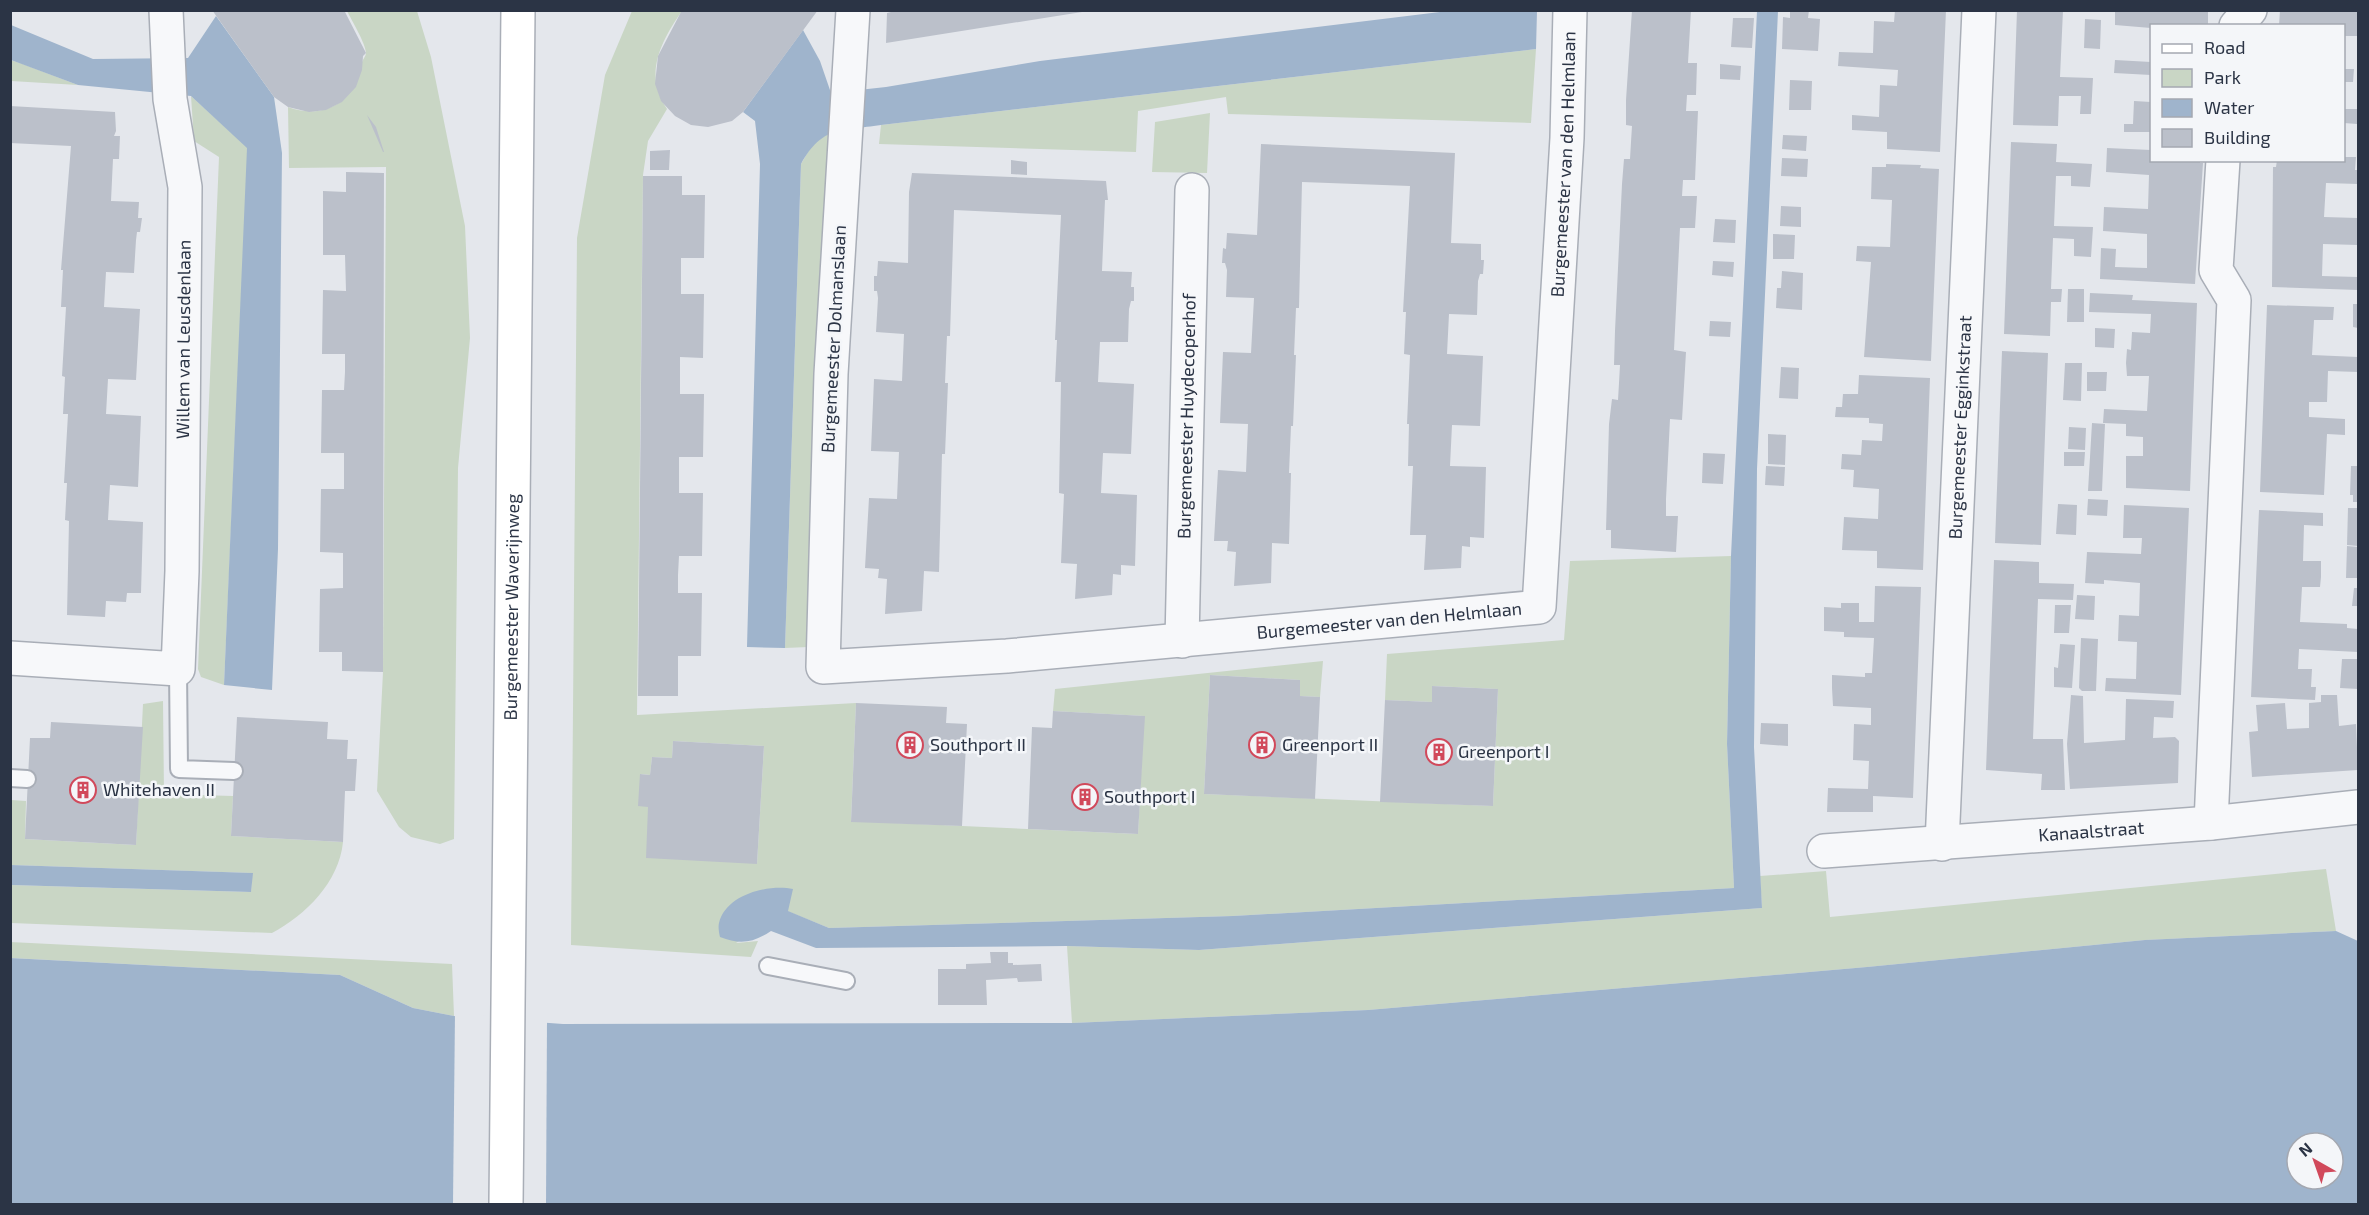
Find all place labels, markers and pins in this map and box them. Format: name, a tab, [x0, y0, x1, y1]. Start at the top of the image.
building icon: Southport II	[895, 730, 925, 760]
building icon: Greenport II	[1247, 730, 1277, 760]
place label: Southport II	[930, 733, 1026, 755]
place label: Greenport II	[1282, 733, 1378, 755]
building icon: Greenport I	[1424, 737, 1454, 767]
place label: Greenport I	[1458, 740, 1550, 762]
building icon: Whitehaven II	[68, 775, 98, 805]
place label: Whitehaven II	[103, 778, 215, 800]
building icon: Southport I	[1070, 782, 1100, 812]
place label: Southport I	[1104, 785, 1195, 807]

